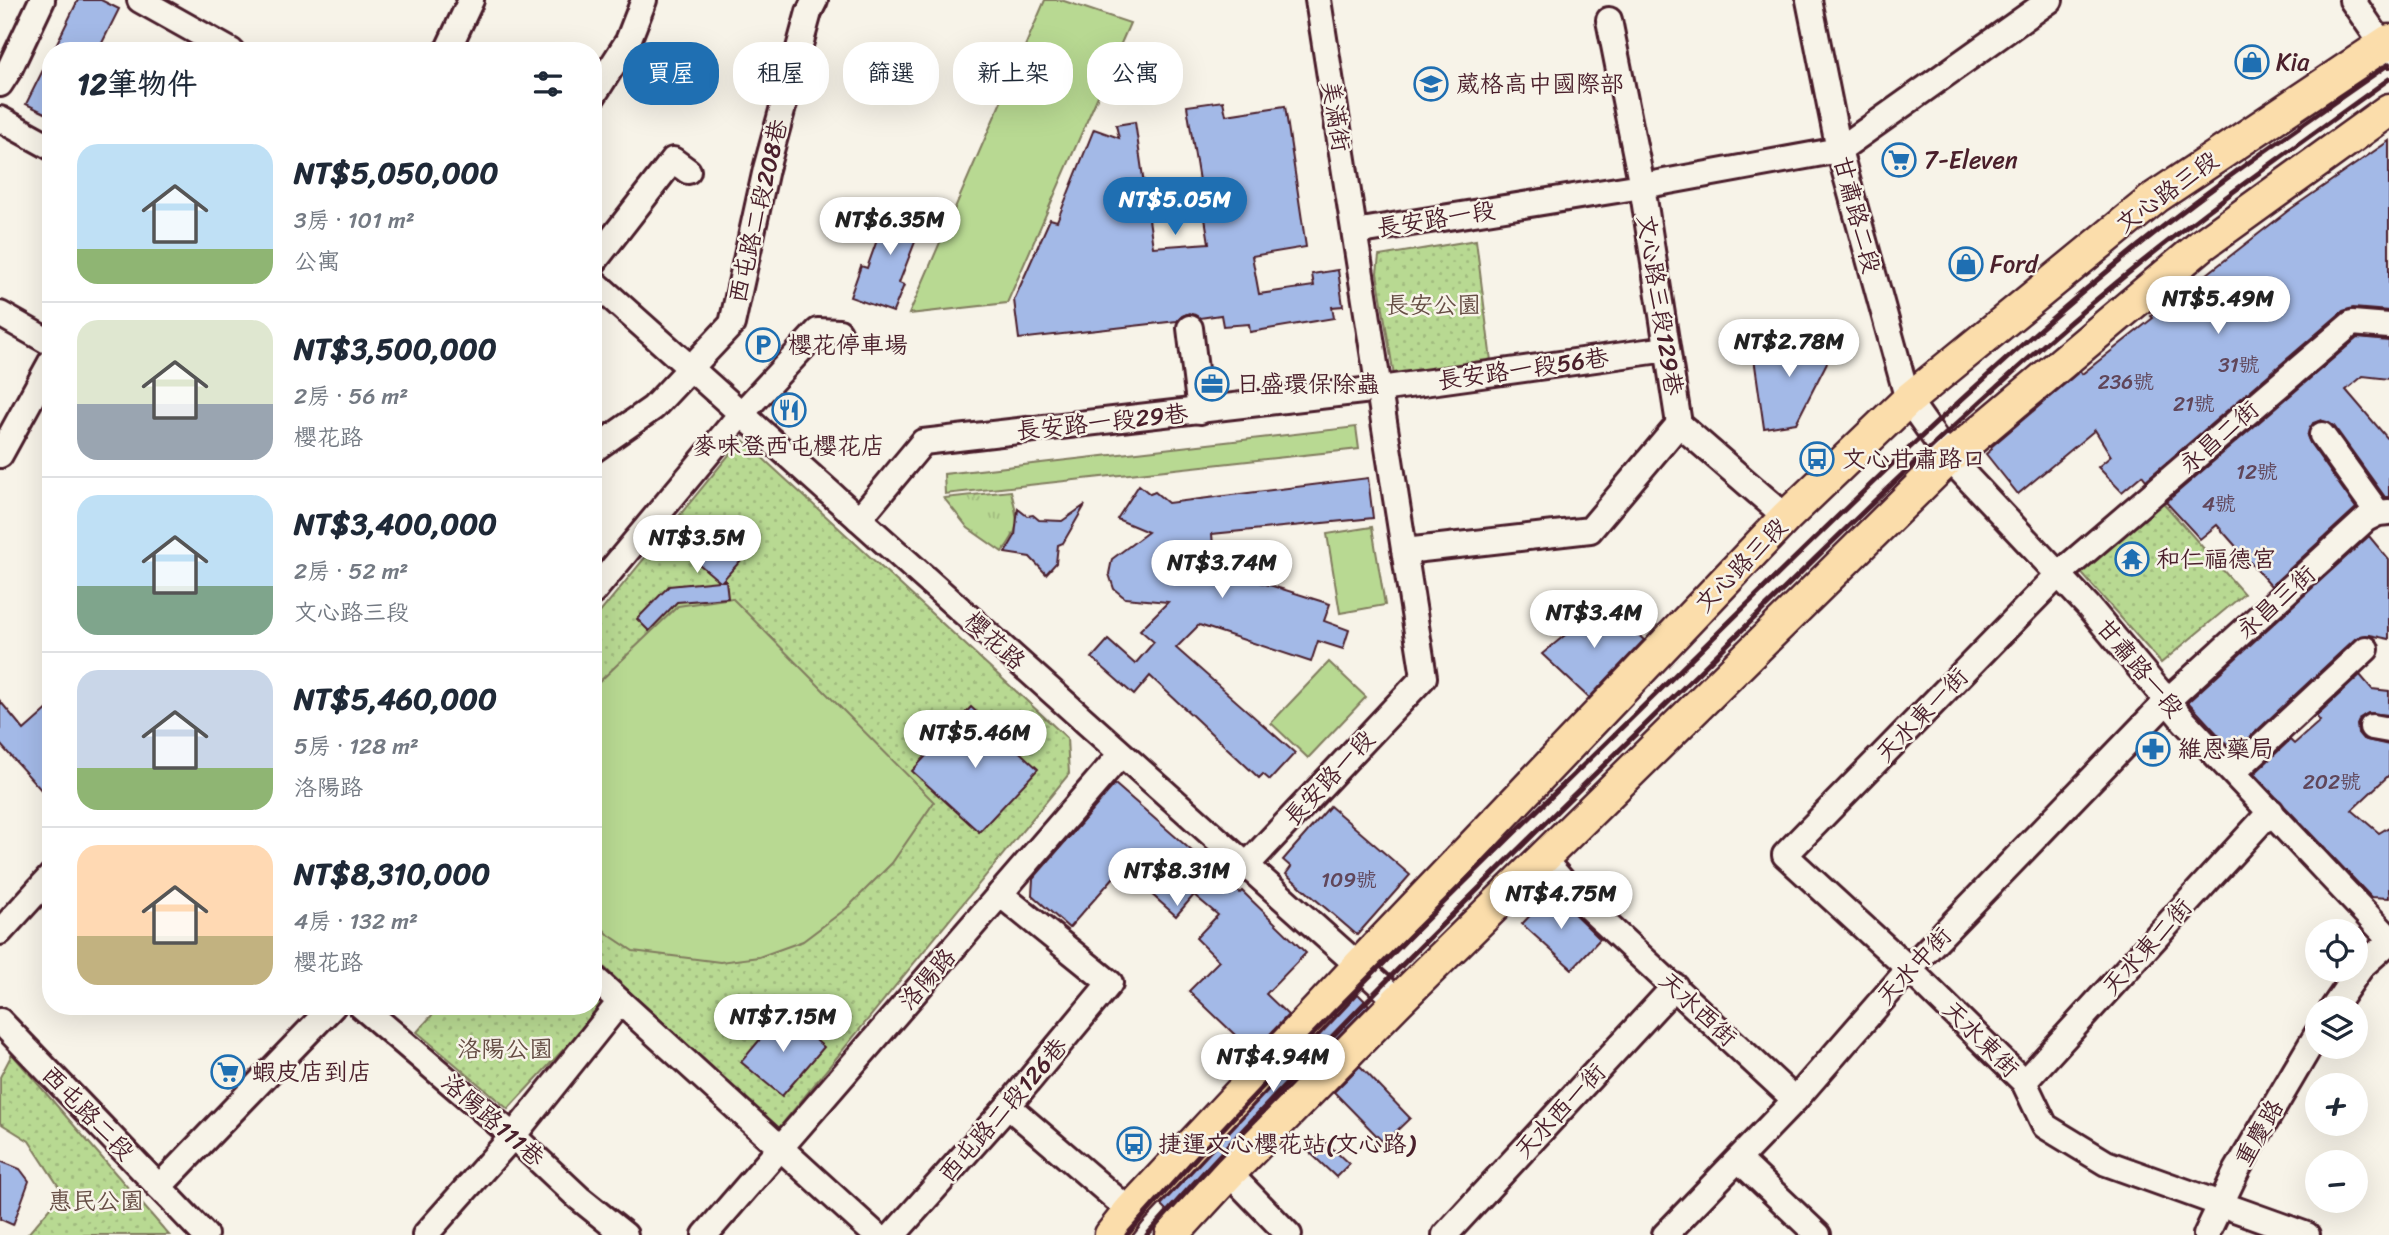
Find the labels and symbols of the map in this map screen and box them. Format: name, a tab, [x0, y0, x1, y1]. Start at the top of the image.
place label: Kia	[2276, 41, 2310, 83]
shop icon: Kia	[2233, 43, 2271, 81]
place label: 葳格高中國際部	[1456, 63, 1624, 105]
school or university icon: 葳格高中國際部	[1412, 65, 1450, 103]
street label: 美滿街	[1310, 77, 1362, 155]
street label: 西屯路二段208巷	[716, 115, 800, 307]
place label: 7-Eleven	[1924, 139, 2018, 181]
street label: 文心路三段	[2106, 140, 2228, 244]
supermarket icon: 7-Eleven	[1880, 141, 1918, 179]
street label: 甘肅路二段	[1821, 152, 1893, 278]
pin: NT$5.05M	[1103, 177, 1247, 237]
street label: 長安路一段	[1373, 189, 1499, 249]
pin: NT$6.35M	[818, 198, 962, 257]
street label: 文心路三段129巷	[1625, 211, 1695, 399]
place label: Ford	[1990, 243, 2039, 285]
shop icon: Ford	[1947, 245, 1985, 283]
pin: NT$5.49M	[2146, 276, 2290, 336]
park label: 長安公園	[1385, 284, 1481, 326]
pin: NT$2.78M	[1717, 320, 1861, 379]
place label: 櫻花停車場	[788, 324, 908, 366]
parking icon: 櫻花停車場	[744, 326, 782, 364]
street label: 長安路一段56巷	[1435, 336, 1611, 402]
house number: 31號	[2218, 346, 2260, 384]
place label: 日盛環保除蟲	[1236, 363, 1380, 405]
house number: 236號	[2098, 363, 2154, 401]
office icon: 日盛環保除蟲	[1193, 365, 1231, 403]
house number: 21號	[2173, 385, 2215, 423]
street label: 永昌二街	[2169, 390, 2269, 484]
restaurant icon: 麥味登西屯櫻花店	[770, 391, 808, 429]
street label: 長安路一段29巷	[1014, 392, 1190, 452]
place label: 麥味登西屯櫻花店	[693, 425, 885, 467]
place label: 文心甘肅路口	[1842, 438, 1986, 480]
bus stop icon: 文心甘肅路口	[1798, 440, 1836, 478]
house number: 12號	[2236, 453, 2278, 491]
house number: 4號	[2202, 485, 2236, 523]
street label: 文心路三段	[1684, 507, 1798, 623]
pin: NT$3.5M	[632, 516, 762, 575]
place label: 和仁福德宮	[2156, 538, 2276, 580]
pin: NT$3.74M	[1150, 540, 1294, 600]
temple icon: 和仁福德宮	[2113, 540, 2151, 578]
street label: 永昌三街	[2226, 554, 2326, 650]
pin: NT$3.4M	[1529, 590, 1659, 650]
street label: 櫻花路	[954, 601, 1036, 681]
street label: 甘肅路一段	[2085, 609, 2195, 727]
street label: 天水東一街	[1865, 657, 1979, 773]
pin: NT$5.46M	[903, 710, 1047, 770]
street label: 長安路一段	[1273, 720, 1385, 836]
place label: 維恩藥局	[2178, 728, 2274, 770]
pharmacy icon: 維恩藥局	[2134, 730, 2172, 768]
house number: 202號	[2303, 763, 2361, 801]
pin: NT$8.31M	[1105, 848, 1249, 908]
house number: 109號	[1321, 861, 1377, 899]
pin: NT$4.75M	[1489, 872, 1633, 931]
street label: 天水東二街	[2091, 888, 2203, 1006]
street label: 天水中街	[1866, 917, 1962, 1015]
street label: 洛陽路	[888, 938, 966, 1020]
street label: 天水西街	[1649, 961, 1747, 1057]
street label: 天水東街	[1932, 990, 2030, 1088]
pin: NT$7.15M	[711, 995, 855, 1054]
park label: 洛陽公園	[457, 1028, 553, 1070]
street label: 西屯路二段126巷	[928, 1028, 1078, 1192]
pin: NT$4.94M	[1201, 1034, 1345, 1094]
place label: 蝦皮店到店	[252, 1051, 372, 1093]
supermarket icon: 蝦皮店到店	[209, 1053, 247, 1091]
street label: 天水西一街	[1504, 1053, 1616, 1169]
street label: 西屯路二段	[31, 1055, 145, 1171]
street label: 洛陽路111巷	[431, 1063, 555, 1177]
street label: 重慶路	[2223, 1091, 2295, 1175]
place label: 捷運文心櫻花站(文心路)	[1158, 1123, 1416, 1165]
bus stop icon: 捷運文心櫻花站(文心路)	[1115, 1125, 1153, 1163]
park label: 惠民公園	[48, 1180, 144, 1222]

